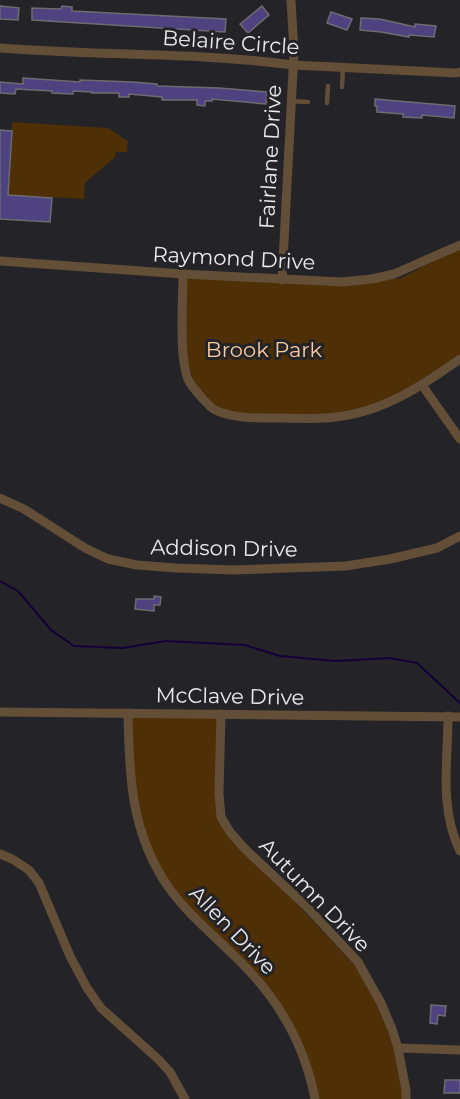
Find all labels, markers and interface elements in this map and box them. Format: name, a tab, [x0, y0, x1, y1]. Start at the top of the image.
street label: Belaire Circle	[162, 25, 300, 59]
street label: Fairlane Drive	[254, 84, 286, 230]
street label: Raymond Drive	[152, 241, 316, 275]
park label: Brook Park	[206, 337, 323, 362]
street label: Addison Drive	[150, 534, 298, 562]
street label: McClave Drive	[155, 682, 305, 710]
street label: Autumn Drive	[254, 833, 376, 957]
street label: Allen Drive	[184, 880, 282, 980]

